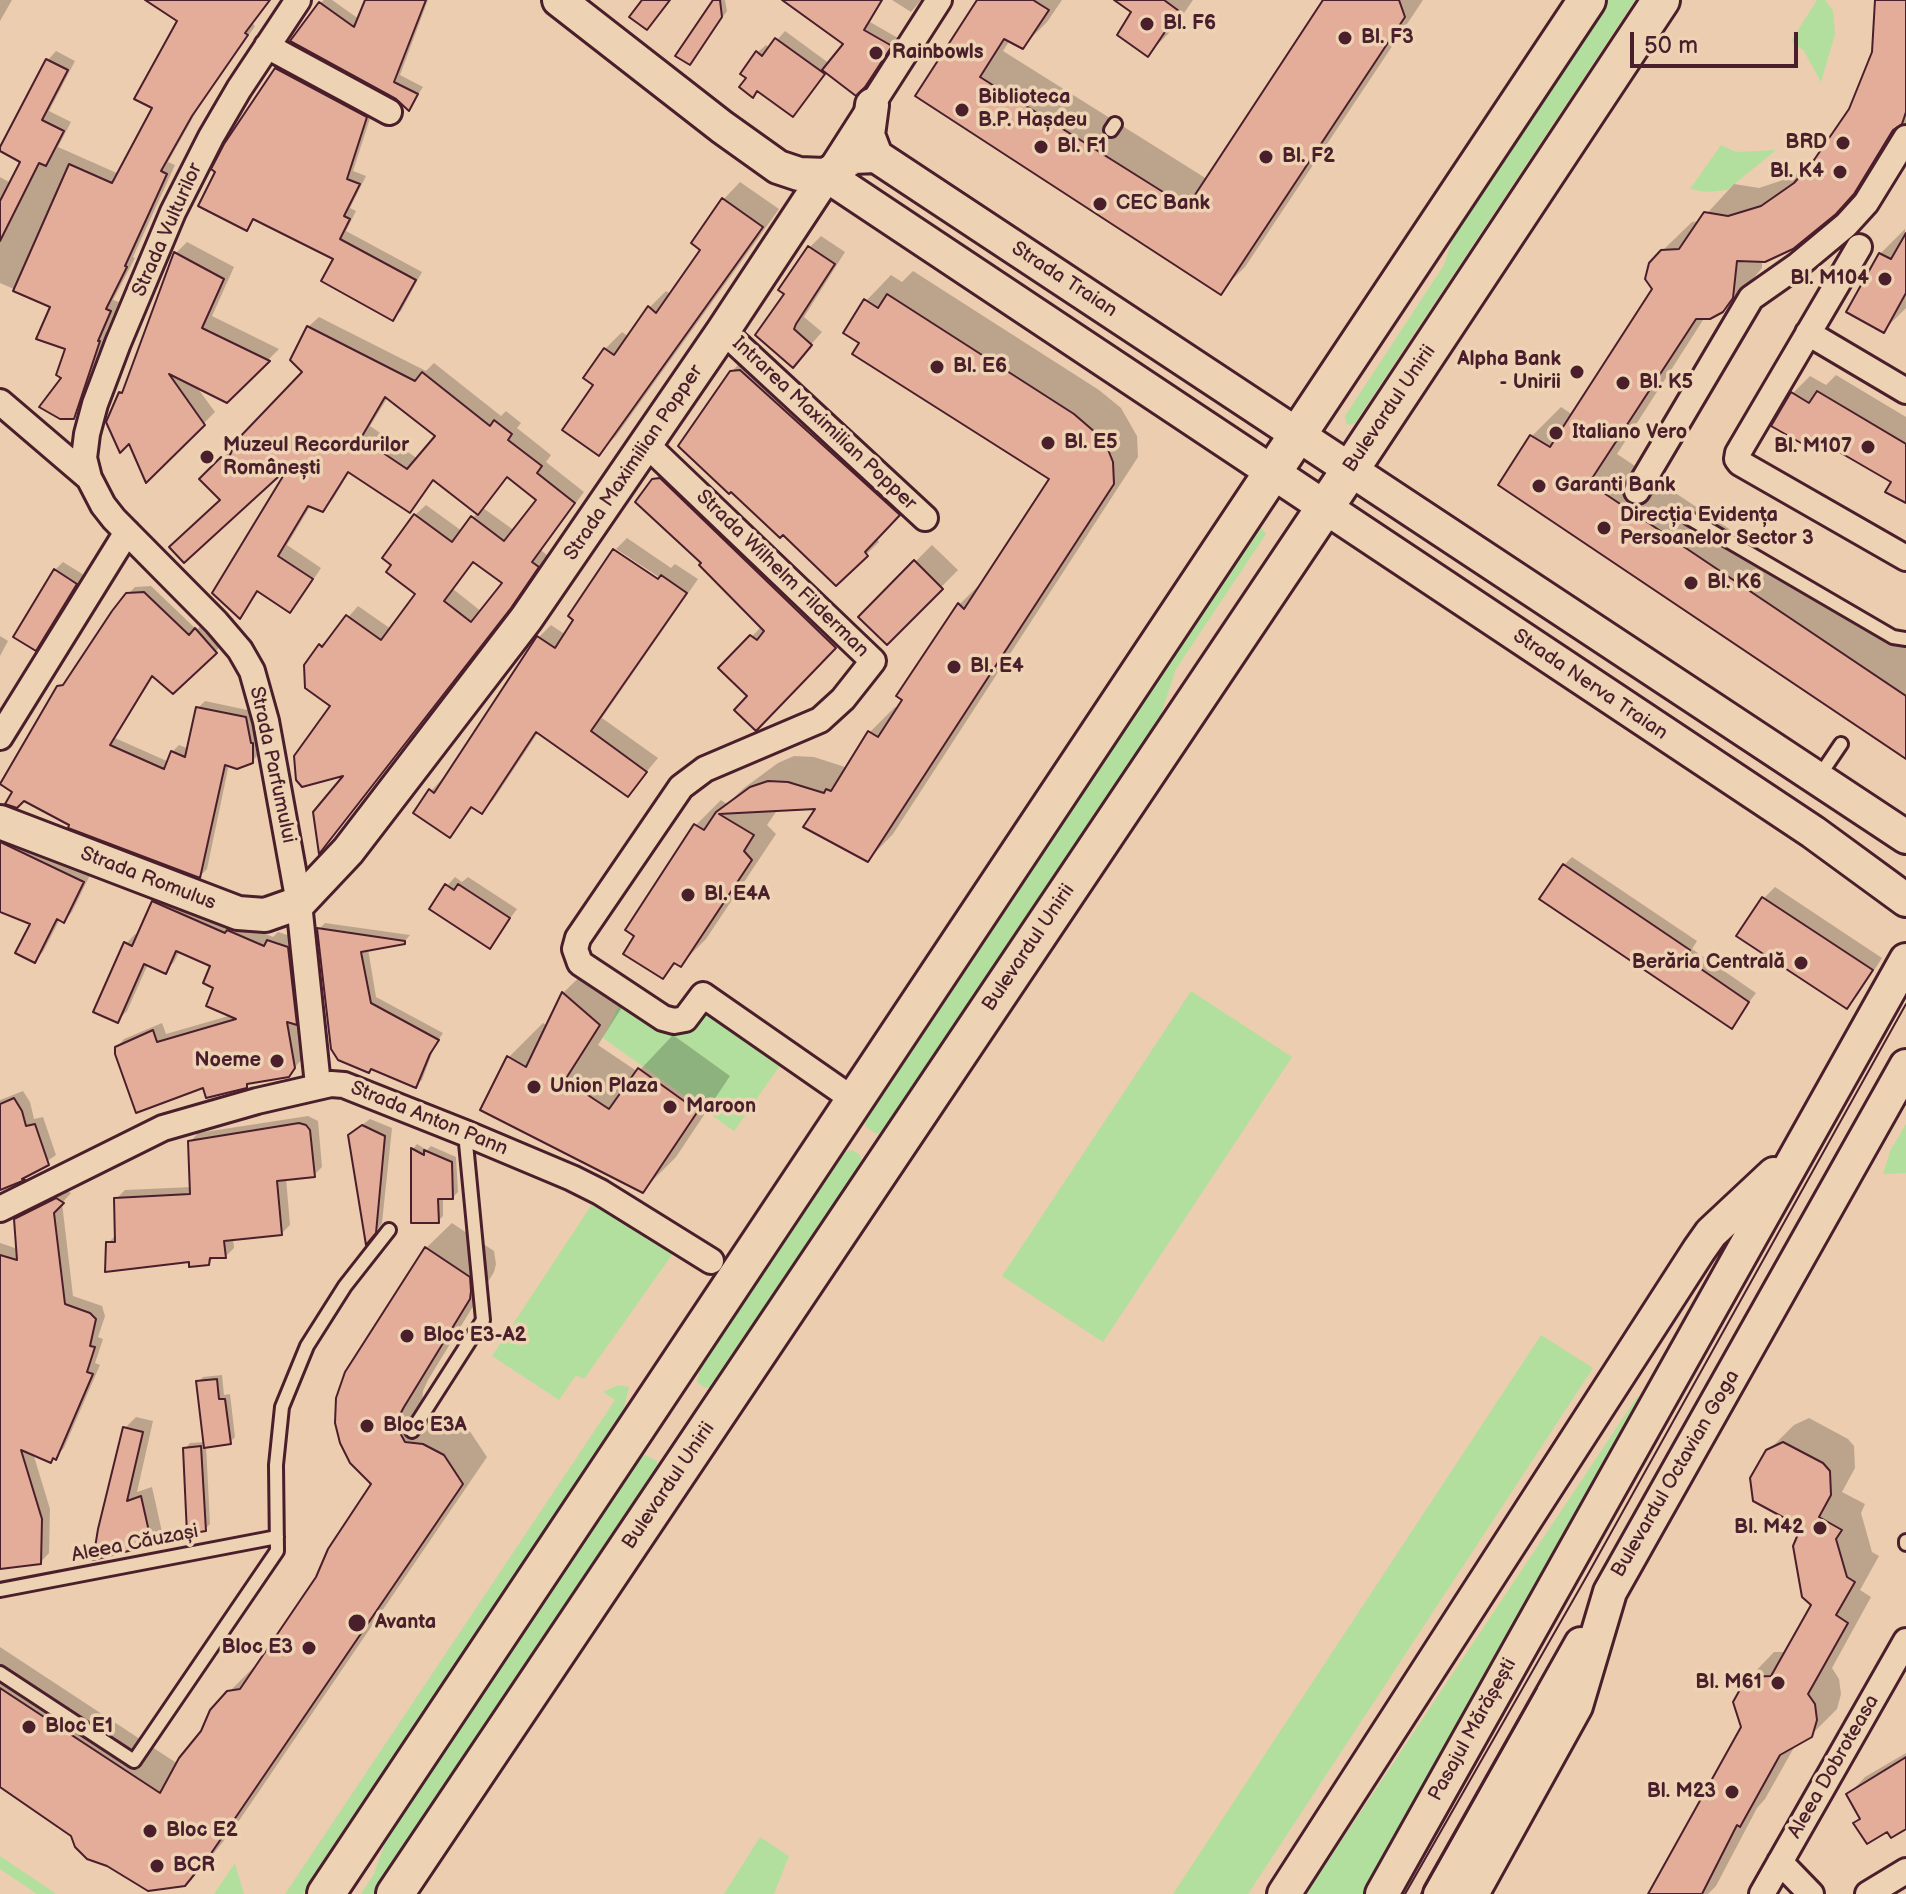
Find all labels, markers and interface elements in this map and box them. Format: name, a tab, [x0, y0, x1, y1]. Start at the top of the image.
place label: Bl. F6	[1163, 12, 1216, 36]
marker: Bl. F6	[1138, 15, 1156, 33]
scale bar	[1634, 16, 1802, 66]
place label: Bl. F3	[1361, 26, 1414, 50]
marker: Bl. F3	[1336, 29, 1354, 47]
text: 50 m	[1644, 31, 1698, 60]
place label: Rainbowls	[892, 41, 984, 65]
marker: Rainbowls	[867, 44, 885, 62]
place label: Biblioteca B.P. Hașdeu	[978, 86, 1087, 133]
marker: Biblioteca B.P. Hașdeu	[953, 101, 971, 119]
place label: BRD	[1785, 131, 1827, 155]
marker: BRD	[1834, 134, 1852, 152]
place label: Bl. F1	[1057, 135, 1106, 159]
marker: Bl. F1	[1032, 138, 1050, 156]
place label: Bl. F2	[1282, 145, 1335, 169]
marker: Bl. F2	[1257, 148, 1275, 166]
street label: Strada Vulturilor	[128, 160, 208, 300]
place label: Bl. K4	[1770, 160, 1824, 184]
marker: Bl. K4	[1831, 163, 1849, 181]
place label: CEC Bank	[1116, 192, 1210, 216]
marker: CEC Bank	[1091, 195, 1109, 213]
street label: Strada Traian	[1007, 237, 1121, 323]
place label: Bl. M104	[1790, 267, 1869, 291]
marker: Bl. M104	[1876, 270, 1894, 288]
street label: Intrarea Maximilian Popper	[727, 332, 921, 516]
street label: Bulevardul Unirii	[1339, 341, 1441, 477]
place label: Alpha Bank - Unirii	[1457, 348, 1561, 395]
place label: Bl. E6	[953, 355, 1007, 379]
marker: Bl. E6	[928, 358, 946, 376]
street label: Strada Maximilian Popper	[559, 361, 709, 565]
marker: Alpha Bank - Unirii	[1568, 363, 1586, 381]
place label: Bl. K5	[1639, 371, 1693, 395]
marker: Bl. K5	[1614, 374, 1632, 392]
place label: Italiano Vero	[1572, 421, 1687, 445]
marker: Italiano Vero	[1547, 424, 1565, 442]
place label: Bl. E5	[1064, 431, 1117, 455]
place label: Muzeul Recordurilor Românești	[223, 434, 409, 481]
marker: Bl. E5	[1039, 434, 1057, 452]
place label: Bl. M107	[1774, 435, 1852, 459]
marker: Bl. M107	[1859, 438, 1877, 456]
marker: Muzeul Recordurilor Românești	[198, 448, 216, 466]
place label: Garanti Bank	[1555, 474, 1676, 498]
marker: Garanti Bank	[1530, 477, 1548, 495]
street label: Strada Wilhelm Filderman	[691, 485, 873, 663]
place label: Direcția Evidența Persoanelor Sector 3	[1620, 504, 1814, 551]
marker: Direcția Evidența Persoanelor Sector 3	[1595, 519, 1613, 537]
place label: Bl. K6	[1707, 571, 1762, 595]
marker: Bl. K6	[1682, 574, 1700, 592]
street label: Strada Nerva Traian	[1508, 624, 1672, 746]
place label: Bl. E4	[970, 655, 1024, 679]
marker: Bl. E4	[945, 658, 963, 676]
street label: Strada Parfumului	[244, 684, 300, 846]
street label: Strada Romulus	[77, 842, 219, 916]
street label: Bulevardul Unirii	[978, 880, 1080, 1016]
place label: Bl. E4A	[704, 883, 770, 907]
marker: Bl. E4A	[679, 886, 697, 904]
place label: Berăria Centrală	[1632, 951, 1785, 975]
marker: Berăria Centrală	[1792, 954, 1810, 972]
place label: Noeme	[195, 1049, 261, 1073]
marker: Noeme	[268, 1052, 286, 1070]
place label: Union Plaza	[550, 1075, 658, 1099]
street label: Strada Anton Pann	[347, 1077, 511, 1161]
marker: Union Plaza	[525, 1078, 543, 1096]
place label: Maroon	[686, 1095, 756, 1119]
marker: Maroon	[661, 1098, 679, 1116]
place label: Bloc E3-A2	[423, 1324, 527, 1348]
marker: Bloc E3-A2	[398, 1327, 416, 1345]
street label: Bulevardul Octavian Goga	[1607, 1366, 1745, 1582]
place label: Bloc E3A	[383, 1414, 467, 1438]
marker: Bloc E3A	[358, 1417, 376, 1435]
street label: Bulevardul Unirii	[618, 1418, 720, 1554]
place label: Bl. M42	[1734, 1516, 1804, 1540]
marker: Bl. M42	[1811, 1519, 1829, 1537]
street label: Aleea Căuzași	[69, 1520, 201, 1568]
place label: Avanta	[375, 1611, 436, 1635]
marker: Avanta	[346, 1612, 368, 1634]
place label: Bloc E3	[221, 1636, 293, 1660]
marker: Bloc E3	[300, 1639, 318, 1657]
street label: Pasajul Mărășești	[1424, 1655, 1522, 1805]
place label: Bl. M61	[1695, 1671, 1762, 1695]
marker: Bl. M61	[1769, 1674, 1787, 1692]
street label: Aleea Dobroteasa	[1783, 1691, 1885, 1843]
place label: Bloc E1	[45, 1715, 113, 1739]
marker: Bloc E1	[20, 1718, 38, 1736]
place label: Bl. M23	[1647, 1780, 1716, 1804]
marker: Bl. M23	[1723, 1783, 1741, 1801]
place label: Bloc E2	[166, 1819, 238, 1843]
marker: Bloc E2	[141, 1822, 159, 1840]
place label: BCR	[173, 1854, 215, 1878]
marker: BCR	[148, 1857, 166, 1875]

